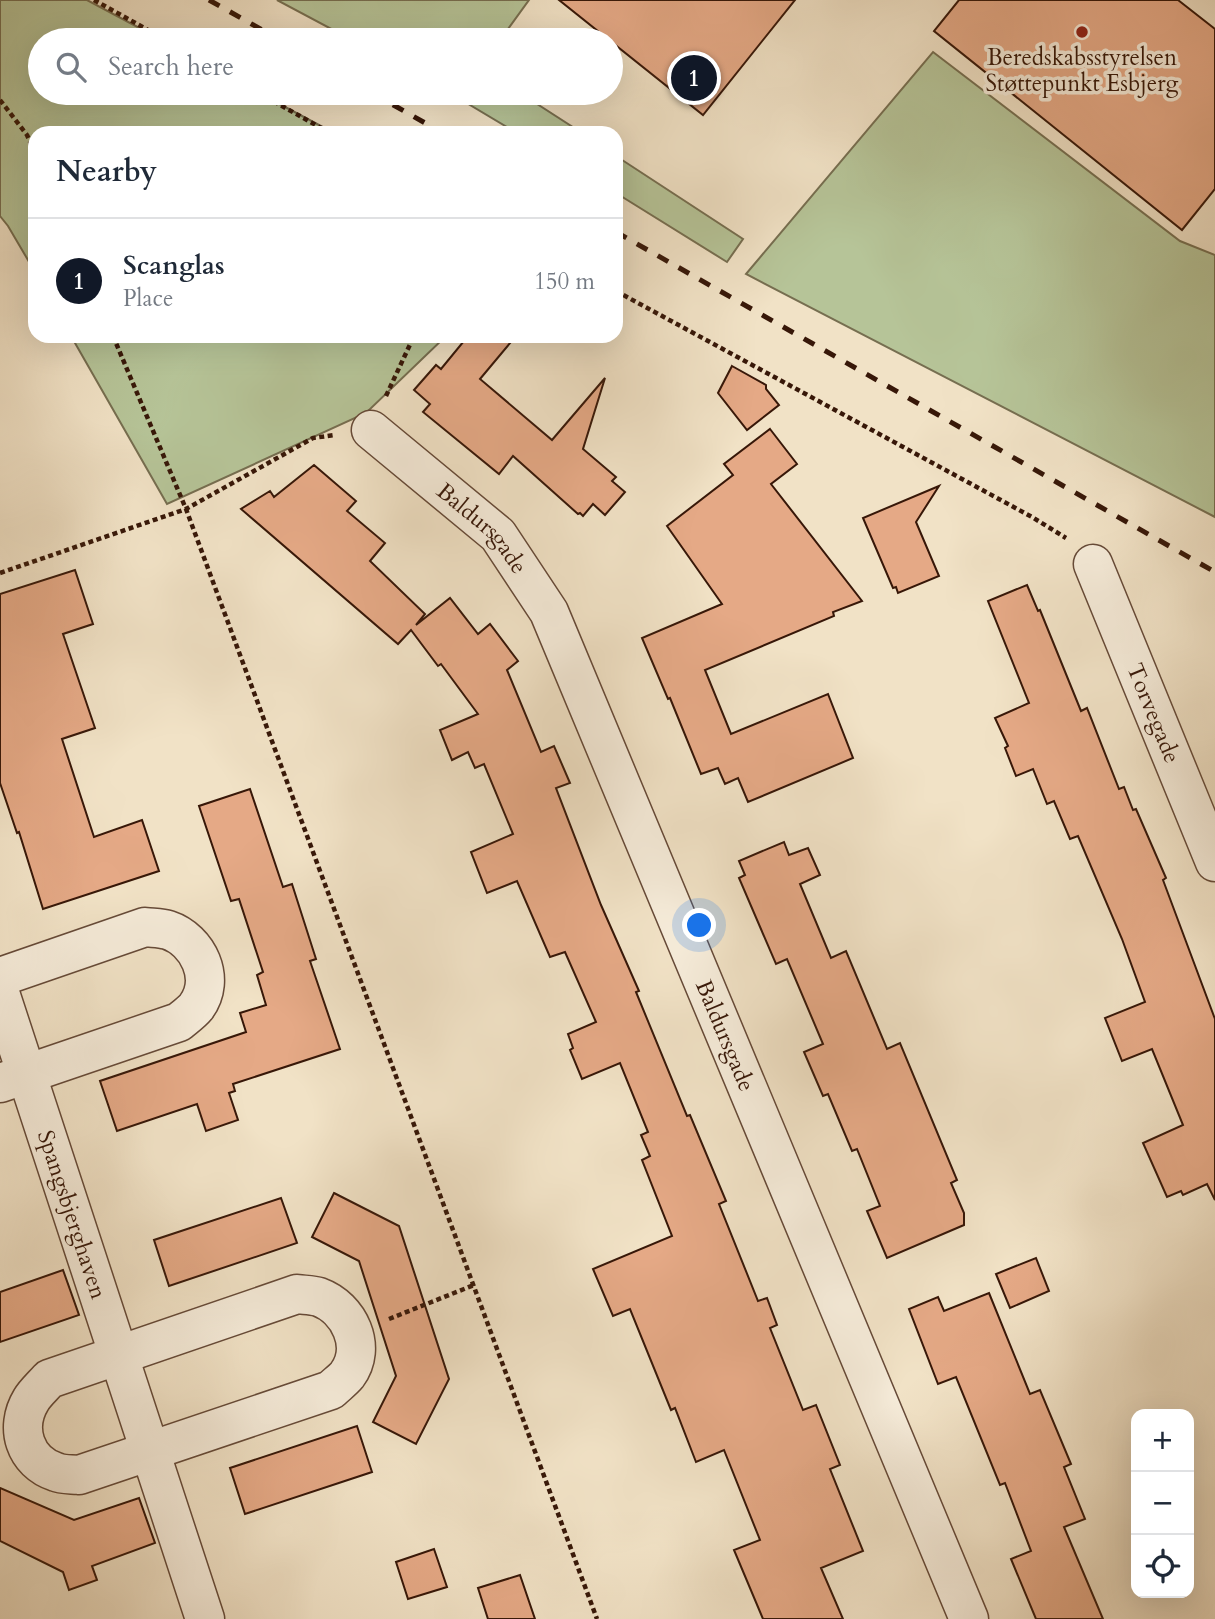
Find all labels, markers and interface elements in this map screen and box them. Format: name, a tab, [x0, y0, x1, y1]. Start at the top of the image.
marker: Beredskabsstyrelsen Støttepunkt Esbjerg	[1074, 24, 1090, 40]
search box	[28, 28, 623, 105]
place label: Beredskabsstyrelsen Støttepunkt Esbjerg	[986, 42, 1179, 99]
icon: search	[52, 48, 90, 86]
text: Search here	[108, 49, 234, 84]
pin: 1	[671, 52, 717, 104]
text: Nearby	[56, 151, 157, 192]
text: Scanglas	[123, 248, 225, 283]
text: 1	[73, 266, 85, 297]
text: 150 m	[534, 266, 595, 297]
text: Place	[123, 283, 173, 314]
street label: Baldursgade	[430, 476, 534, 580]
street label: Torvegade	[1119, 659, 1188, 768]
your location	[682, 908, 716, 942]
street label: Baldursgade	[688, 975, 762, 1096]
street label: Spangsbjerghaven	[30, 1126, 114, 1303]
map controls	[1131, 1409, 1194, 1598]
button: +	[1131, 1409, 1194, 1472]
button: −	[1131, 1472, 1194, 1535]
button: locate	[1131, 1535, 1194, 1598]

